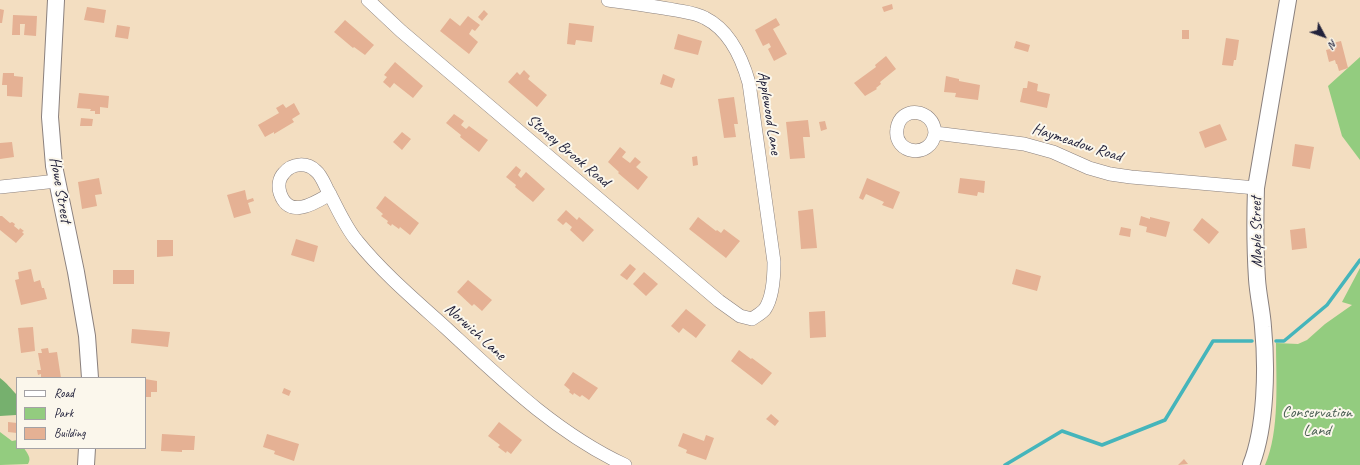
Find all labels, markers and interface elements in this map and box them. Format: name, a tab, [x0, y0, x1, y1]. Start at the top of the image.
north arrow	[1304, 16, 1344, 56]
text: N	[1326, 37, 1341, 51]
street label: Applewood Lane	[753, 70, 785, 156]
street label: Stoney Brook Road	[523, 111, 613, 191]
street label: Haymeadow Road	[1030, 119, 1124, 167]
street label: Howe Street	[45, 155, 75, 225]
street label: Maple Street	[1247, 196, 1267, 268]
street label: Norwich Lane	[440, 300, 510, 364]
legend	[16, 377, 146, 449]
text: Road	[54, 385, 74, 401]
park label: Conservation Land	[1282, 403, 1352, 441]
text: Park	[54, 405, 73, 421]
text: Building	[54, 425, 86, 441]

